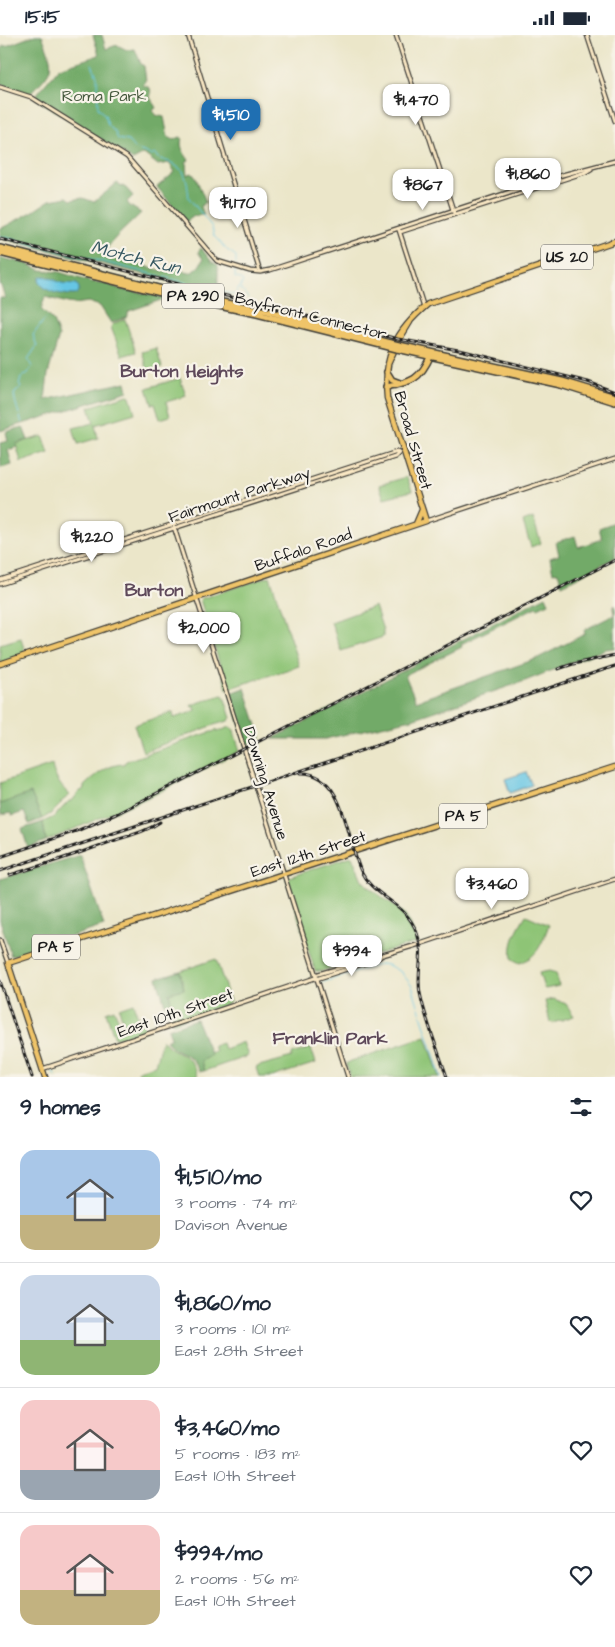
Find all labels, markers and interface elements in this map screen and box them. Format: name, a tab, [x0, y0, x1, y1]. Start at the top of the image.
text: 15:15	[25, 4, 60, 31]
pin: $1,470	[375, 83, 457, 126]
park label: Roma Park	[62, 85, 146, 107]
text: $1,470	[394, 89, 438, 111]
pin: $1,510	[190, 99, 272, 141]
text: $1,510	[212, 104, 250, 126]
pin: $1,860	[487, 157, 569, 200]
text: $1,860	[506, 163, 550, 185]
pin: $867	[393, 169, 453, 211]
text: $867	[403, 174, 443, 196]
pin: $1,170	[197, 187, 279, 229]
text: $1,170	[220, 192, 256, 214]
water label: Motch Run	[89, 234, 185, 281]
road number: US 20	[541, 245, 593, 269]
road number: PA 290	[162, 283, 224, 309]
street label: Bayfront Connector	[232, 286, 389, 347]
district label: Burton Heights	[120, 359, 244, 385]
street label: Broad Street	[389, 389, 438, 493]
street label: Fairmount Parkway	[166, 462, 313, 529]
pin: $1,220	[51, 521, 133, 563]
street label: Buffalo Road	[252, 523, 355, 577]
text: $1,220	[71, 526, 113, 548]
district label: Burton	[125, 578, 183, 603]
pin: $2,000	[163, 611, 245, 654]
text: $2,000	[178, 617, 230, 639]
street label: Downing Avenue	[237, 724, 294, 843]
road number: PA 5	[439, 803, 487, 829]
street label: East 12th Street	[248, 825, 369, 883]
pin: $3,460	[451, 867, 533, 910]
text: $3,460	[467, 873, 517, 895]
road number: PA 5	[32, 935, 80, 959]
pin: $994	[322, 935, 382, 977]
text: $994	[333, 940, 371, 962]
street label: East 10th Street	[115, 983, 237, 1043]
district label: Franklin Park	[273, 1026, 388, 1051]
text: 9 homes	[20, 1093, 101, 1122]
icon: filters	[567, 1093, 595, 1121]
text: $1,510/mo	[175, 1163, 262, 1192]
icon: home	[60, 1170, 120, 1230]
icon: heart	[567, 1186, 595, 1214]
text: 3 rooms · 74 m²	[175, 1192, 298, 1214]
text: Davison Avenue	[175, 1214, 288, 1236]
text: $1,860/mo	[175, 1289, 271, 1318]
icon: home	[60, 1295, 120, 1355]
icon: heart	[567, 1311, 595, 1339]
text: 3 rooms · 101 m²	[175, 1318, 291, 1340]
text: East 28th Street	[175, 1340, 303, 1362]
text: $3,460/mo	[175, 1414, 280, 1443]
icon: home	[60, 1420, 120, 1480]
icon: heart	[567, 1436, 595, 1464]
text: 5 rooms · 183 m²	[175, 1443, 301, 1465]
text: East 10th Street	[175, 1465, 296, 1487]
text: $994/mo	[175, 1539, 263, 1568]
icon: home	[60, 1545, 120, 1605]
icon: heart	[567, 1561, 595, 1589]
text: 2 rooms · 56 m²	[175, 1568, 299, 1590]
text: East 10th Street	[175, 1590, 296, 1612]

